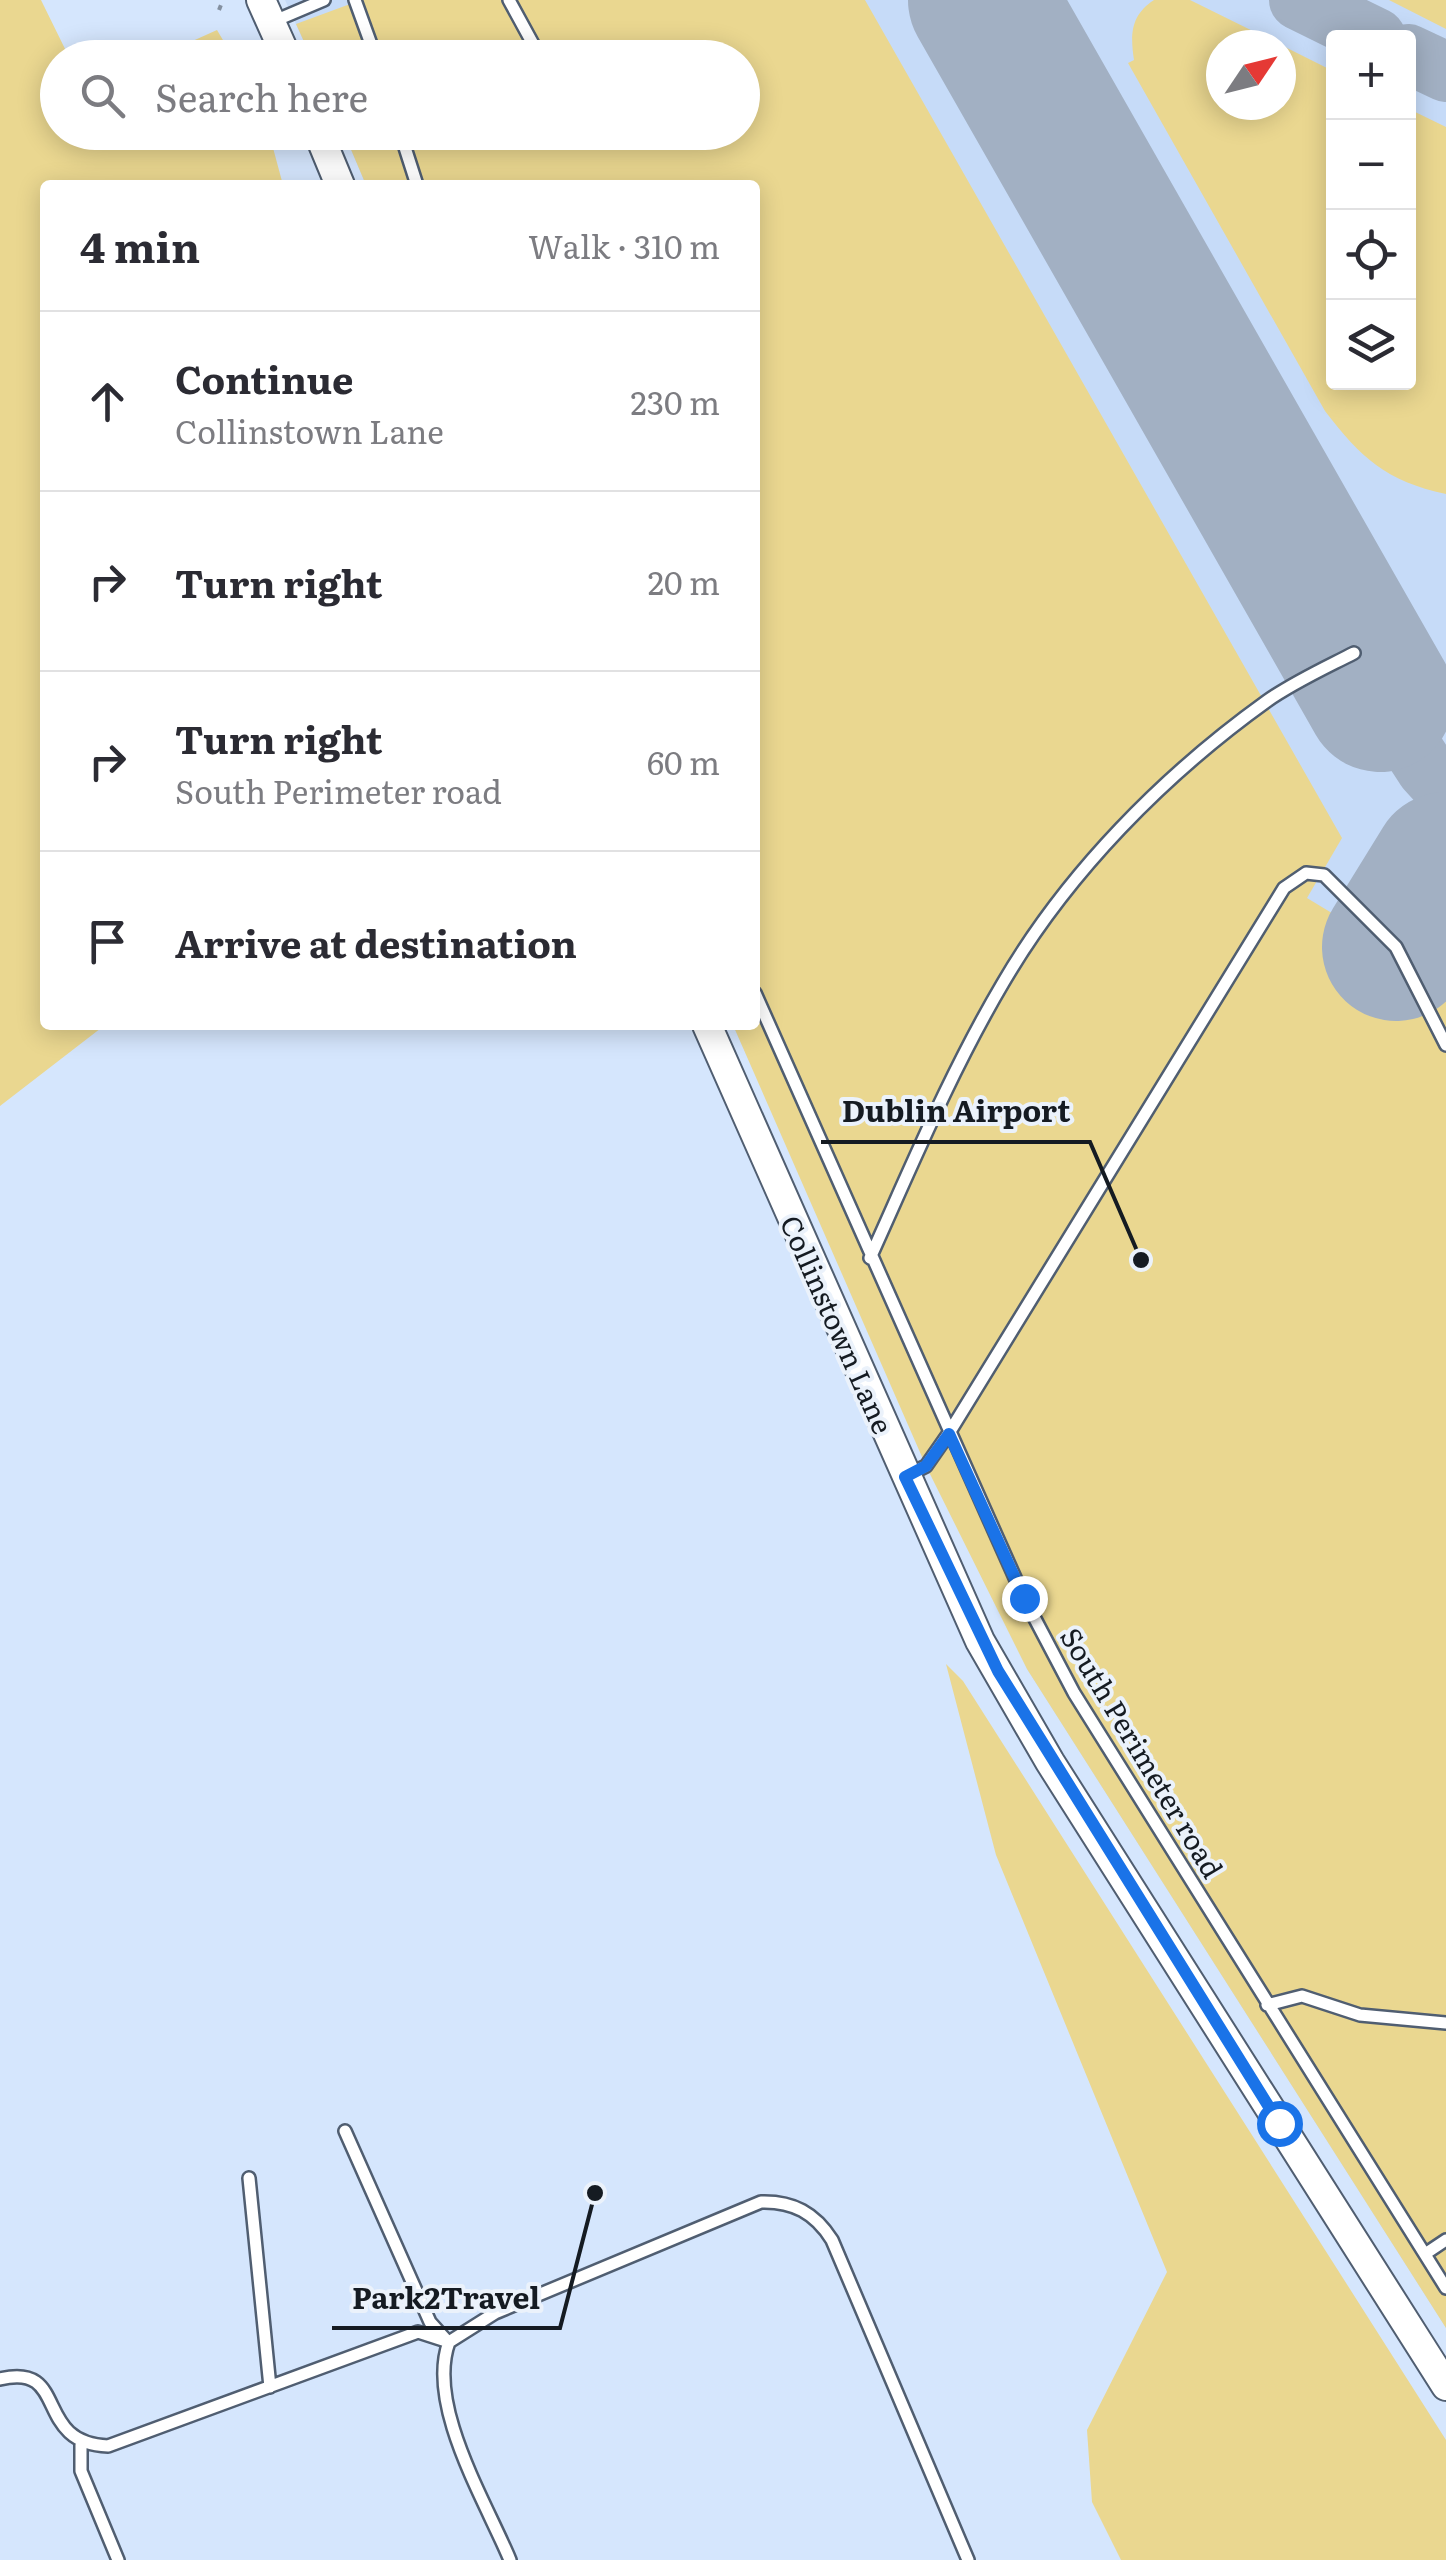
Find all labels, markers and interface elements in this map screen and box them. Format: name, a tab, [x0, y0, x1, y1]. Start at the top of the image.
north arrow	[1206, 30, 1296, 120]
map controls	[1326, 30, 1416, 390]
button: +	[1326, 30, 1416, 120]
search box	[40, 40, 760, 150]
text: Search here	[155, 67, 368, 124]
icon: search	[75, 68, 130, 123]
button: −	[1326, 120, 1416, 210]
button: locate	[1326, 210, 1416, 300]
text: 4 min	[80, 214, 200, 276]
text: Walk · 310 m	[528, 221, 720, 269]
button: layers	[1326, 300, 1416, 390]
text: Continue	[175, 349, 353, 406]
icon: ahead	[80, 374, 135, 429]
text: 230 m	[630, 377, 720, 425]
text: Collinstown Lane	[175, 406, 444, 454]
text: Turn right	[175, 553, 382, 610]
icon: right	[80, 554, 135, 609]
text: 20 m	[648, 557, 720, 605]
text: Turn right	[175, 709, 382, 766]
icon: right	[80, 734, 135, 789]
text: 60 m	[647, 737, 720, 785]
text: South Perimeter road	[175, 766, 502, 814]
text: Arrive at destination	[175, 913, 577, 970]
icon: arrive	[80, 914, 135, 969]
callout: Dublin Airport	[821, 1082, 1090, 1142]
text: Dublin Airport	[842, 1087, 1071, 1131]
street label: Collinstown Lane	[771, 1208, 905, 1440]
route end	[1002, 1576, 1048, 1622]
street label: South Perimeter road	[1051, 1619, 1235, 1885]
route start	[1257, 2101, 1303, 2147]
callout: Park2Travel	[332, 2268, 560, 2328]
text: Park2Travel	[352, 2274, 540, 2318]

